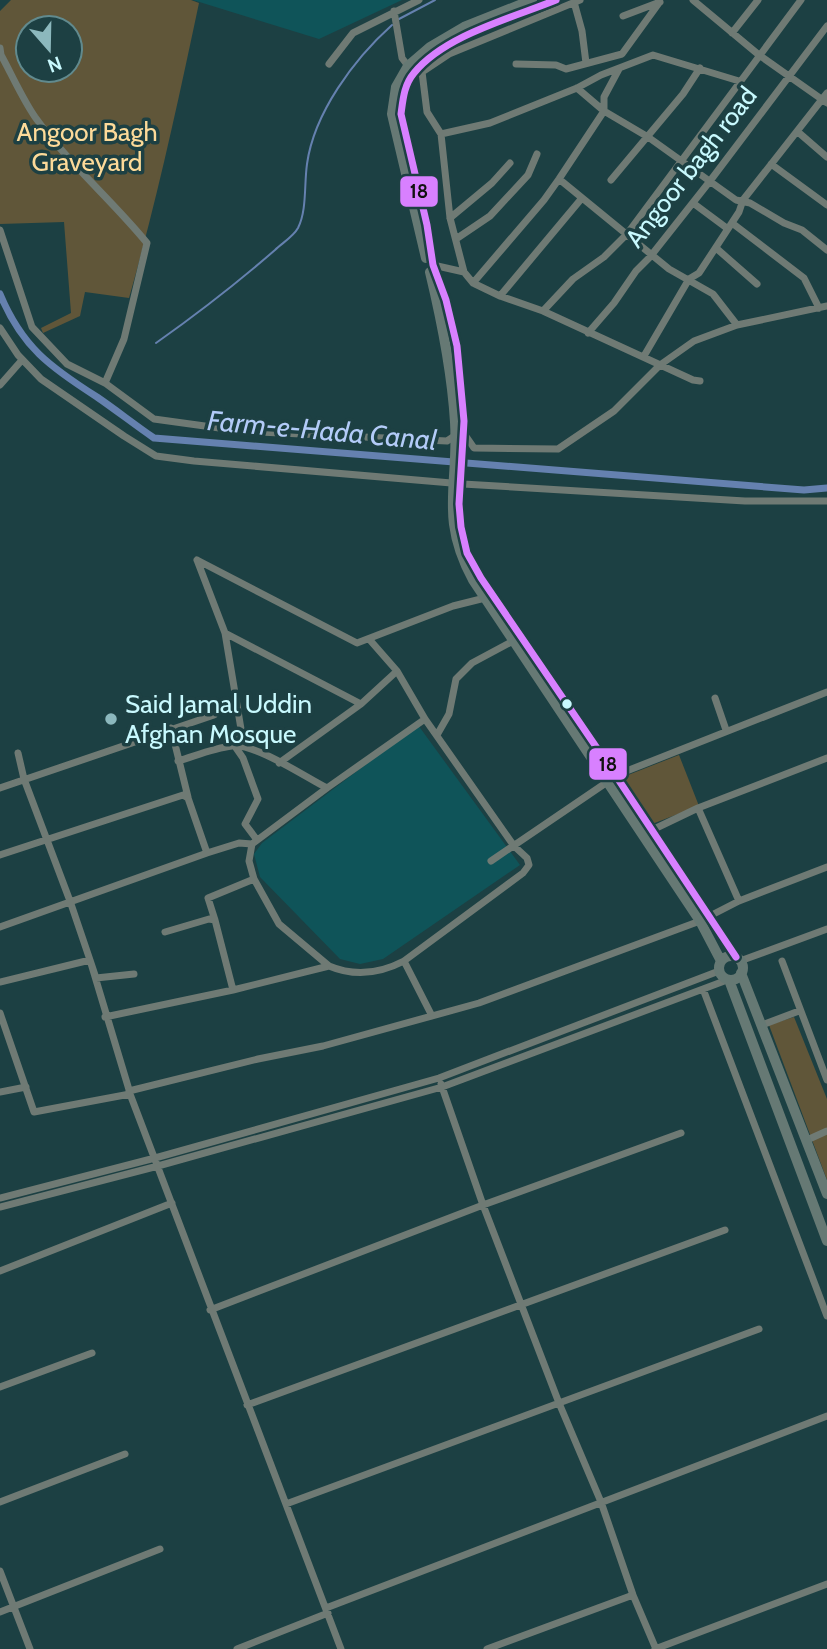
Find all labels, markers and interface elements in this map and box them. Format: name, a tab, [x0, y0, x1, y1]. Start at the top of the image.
north arrow	[14, 14, 84, 84]
text: N	[44, 51, 65, 78]
street label: Angoor bagh road	[618, 80, 764, 254]
park label: Angoor Bagh Graveyard	[16, 116, 158, 178]
line badge: 18	[399, 175, 439, 208]
text: 18	[410, 180, 428, 203]
water label: Farm-e-Hada Canal	[206, 403, 439, 457]
place label: Said Jamal Uddin Afghan Mosque	[125, 688, 312, 750]
unlabelled marker	[560, 697, 574, 711]
marker: Said Jamal Uddin Afghan Mosque	[103, 711, 119, 727]
line badge: 18	[588, 747, 628, 781]
text: 18	[599, 753, 617, 776]

